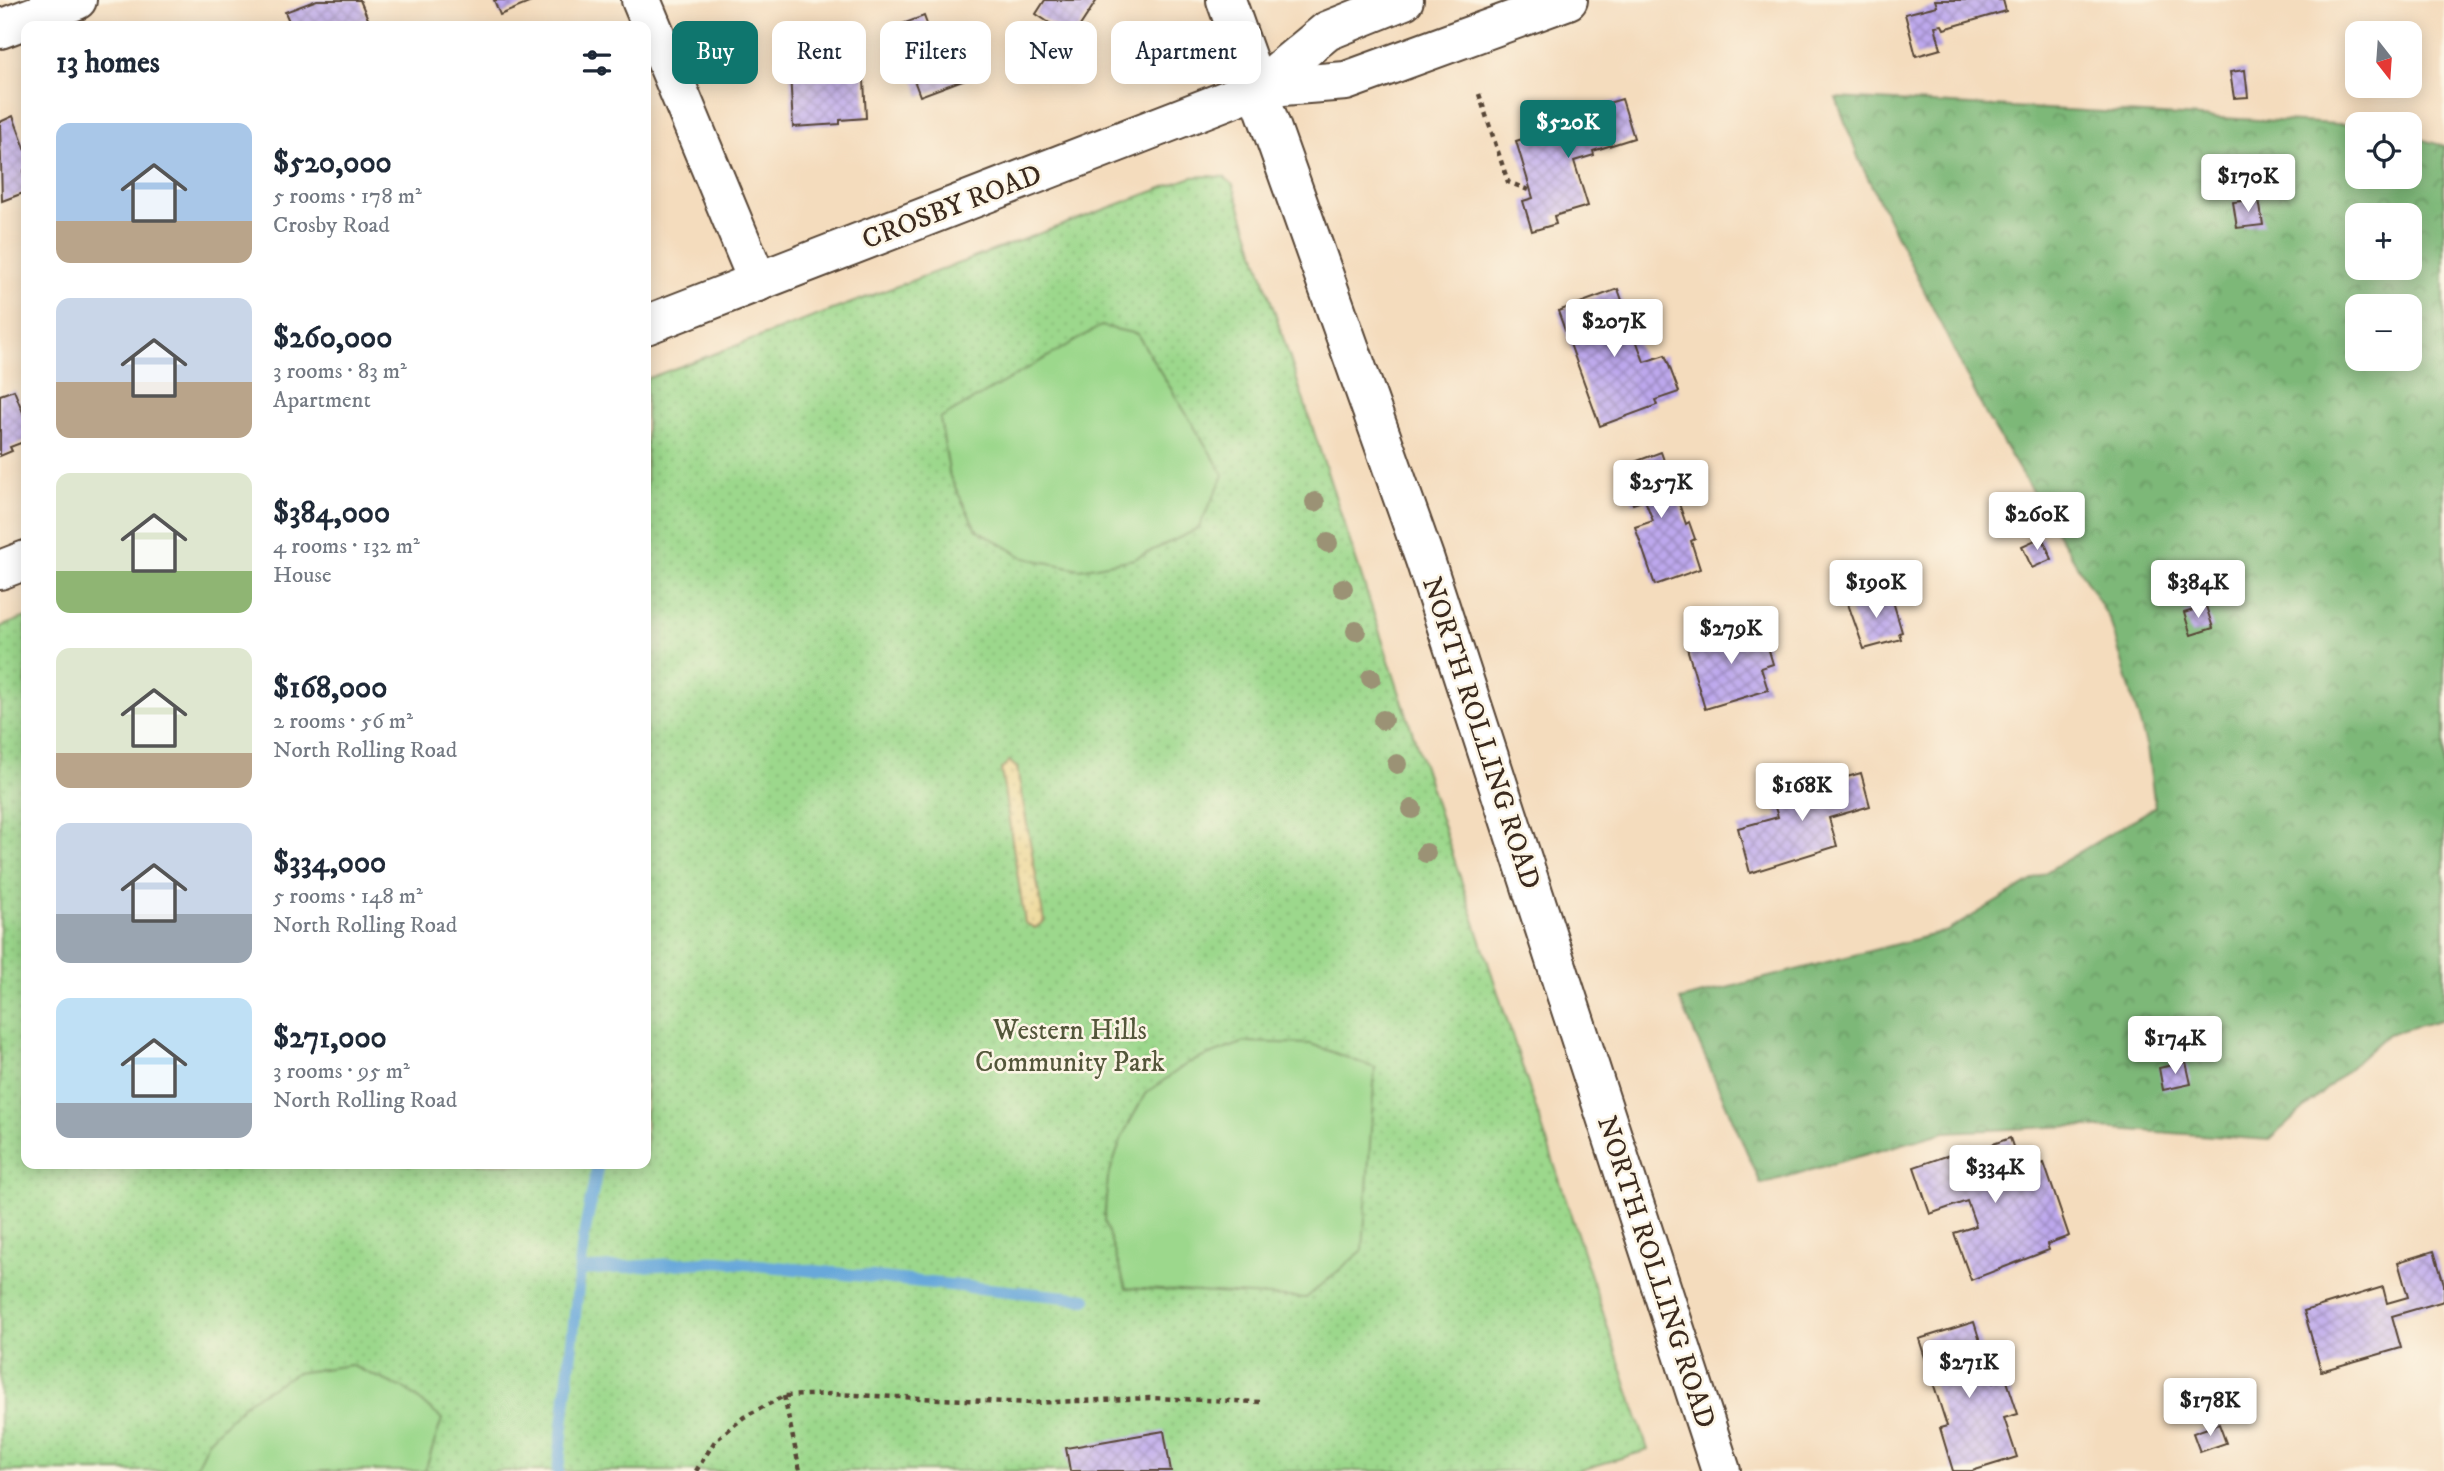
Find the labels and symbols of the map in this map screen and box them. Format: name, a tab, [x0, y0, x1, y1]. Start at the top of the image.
north arrow	[2345, 21, 2422, 98]
pin: $520K	[1519, 100, 1617, 160]
pin: $170K	[2199, 154, 2297, 214]
street label: CROSBY ROAD	[857, 157, 1047, 257]
pin: $207K	[1565, 300, 1663, 359]
pin: $257K	[1612, 461, 1710, 520]
pin: $260K	[1988, 492, 2086, 552]
pin: $190K	[1827, 560, 1925, 620]
pin: $384K	[2149, 560, 2247, 620]
street label: NORTH ROLLING ROAD	[1414, 572, 1548, 894]
pin: $279K	[1682, 606, 1780, 666]
pin: $168K	[1753, 764, 1851, 823]
park label: Western Hills Community Park	[975, 1013, 1165, 1080]
pin: $174K	[2126, 1016, 2224, 1076]
street label: NORTH ROLLING ROAD	[1589, 1111, 1723, 1433]
pin: $334K	[1946, 1146, 2044, 1205]
pin: $271K	[1920, 1340, 2018, 1400]
pin: $178K	[2161, 1378, 2259, 1438]

